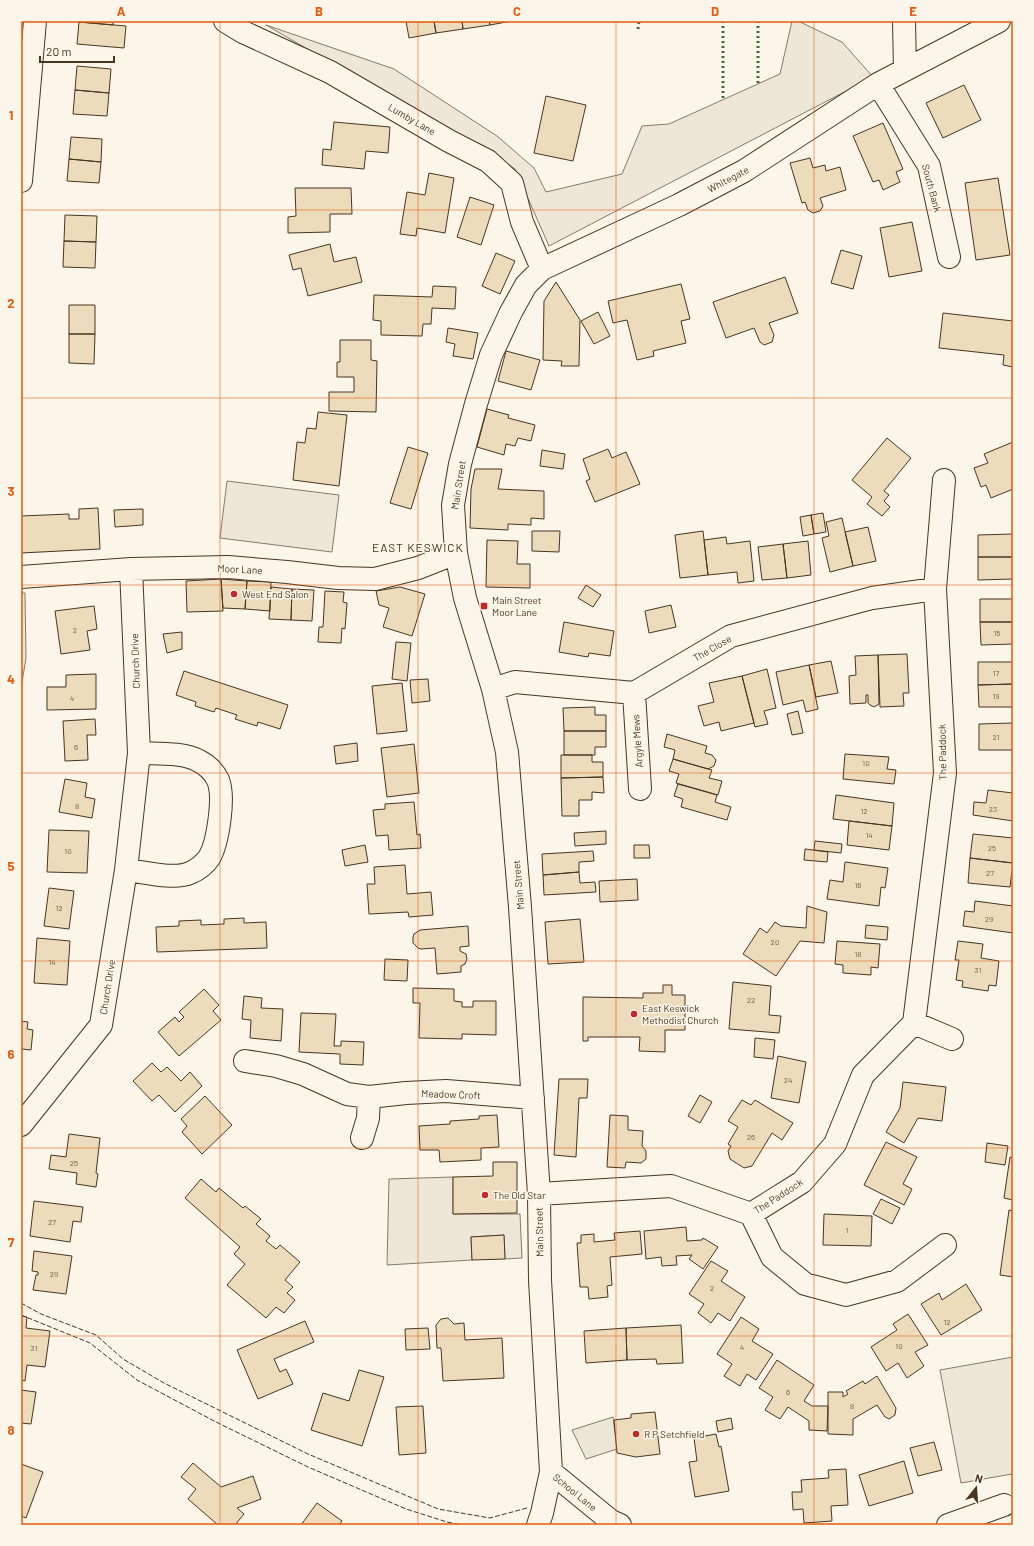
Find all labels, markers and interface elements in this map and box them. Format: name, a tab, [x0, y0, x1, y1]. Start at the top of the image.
text: A	[117, 3, 126, 19]
text: B	[315, 3, 323, 19]
text: C	[513, 3, 521, 19]
text: D	[711, 3, 719, 19]
text: E	[909, 3, 917, 19]
scale bar	[40, 38, 114, 64]
text: 20 m	[46, 44, 72, 58]
street label: Lumby Lane	[386, 101, 438, 137]
text: 1	[9, 107, 13, 123]
street label: Whitegate	[705, 163, 751, 195]
street label: South Bank	[920, 163, 944, 213]
text: 2	[7, 295, 15, 311]
street label: Main Street	[448, 459, 468, 510]
text: 3	[7, 483, 15, 499]
district label: EAST KESWICK	[372, 540, 464, 554]
street label: Moor Lane	[217, 562, 263, 576]
place label: West End Salon	[242, 588, 309, 600]
marker: West End Salon	[229, 589, 239, 599]
place label: Main Street Moor Lane	[492, 594, 542, 618]
marker: Main Street Moor Lane	[479, 601, 489, 611]
house number: 2	[73, 625, 77, 635]
house number: 15	[994, 628, 1000, 638]
street label: The Close	[691, 632, 733, 664]
street label: Church Drive	[128, 633, 142, 689]
house number: 17	[993, 668, 1000, 678]
text: 4	[7, 671, 15, 687]
house number: 19	[993, 691, 999, 701]
house number: 4	[70, 693, 74, 703]
street label: Argyle Mews	[629, 714, 645, 768]
street label: The Paddock	[936, 724, 948, 780]
house number: 21	[993, 732, 1000, 742]
house number: 6	[74, 742, 78, 752]
house number: 10	[862, 758, 870, 768]
house number: 8	[75, 801, 79, 811]
house number: 23	[989, 804, 997, 814]
house number: 12	[860, 806, 868, 816]
house number: 14	[865, 830, 873, 840]
house number: 25	[988, 843, 996, 853]
house number: 10	[64, 846, 72, 856]
text: 5	[7, 858, 15, 874]
street label: Main Street	[510, 859, 526, 910]
house number: 27	[986, 868, 994, 878]
house number: 16	[855, 880, 861, 890]
house number: 12	[55, 903, 63, 913]
house number: 29	[985, 914, 993, 924]
house number: 20	[771, 937, 779, 947]
house number: 18	[855, 949, 861, 959]
house number: 14	[48, 957, 56, 967]
street label: Church Drive	[97, 959, 117, 1015]
house number: 31	[975, 965, 982, 975]
house number: 22	[747, 995, 755, 1005]
place label: East Keswick Methodist Church	[642, 1002, 718, 1026]
marker: East Keswick Methodist Church	[629, 1009, 639, 1019]
text: 6	[8, 1046, 15, 1062]
house number: 24	[784, 1075, 792, 1085]
street label: Meadow Croft	[421, 1087, 481, 1101]
house number: 26	[747, 1132, 755, 1142]
house number: 25	[70, 1158, 78, 1168]
street label: The Paddock	[751, 1176, 805, 1216]
place label: The Old Star	[493, 1189, 546, 1201]
marker: The Old Star	[480, 1190, 490, 1200]
street label: Main Street	[533, 1207, 545, 1257]
house number: 27	[48, 1217, 56, 1227]
house number: 1	[846, 1225, 849, 1235]
text: 7	[8, 1234, 15, 1250]
house number: 29	[50, 1269, 58, 1279]
house number: 2	[710, 1283, 714, 1293]
house number: 12	[943, 1317, 951, 1327]
house number: 10	[895, 1341, 903, 1351]
house number: 4	[740, 1342, 744, 1352]
house number: 31	[31, 1343, 38, 1353]
house number: 6	[786, 1387, 790, 1397]
house number: 8	[850, 1401, 854, 1411]
text: 8	[7, 1422, 15, 1438]
place label: R P Setchfield	[644, 1428, 704, 1440]
marker: R P Setchfield	[631, 1429, 641, 1439]
north arrow	[956, 1468, 996, 1508]
street label: School Lane	[551, 1471, 599, 1513]
text: N	[974, 1471, 984, 1485]

